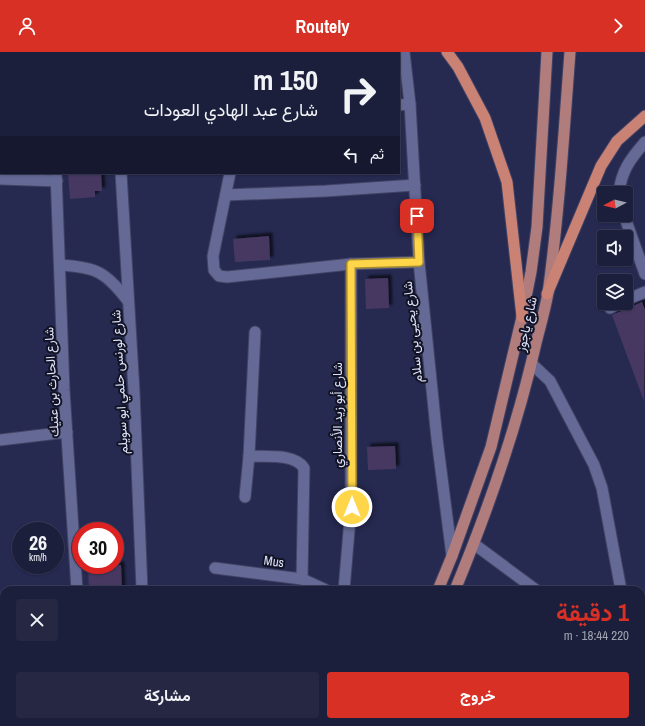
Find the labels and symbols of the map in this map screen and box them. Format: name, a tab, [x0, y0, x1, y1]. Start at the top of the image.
north arrow	[597, 186, 633, 222]
pin	[400, 199, 434, 233]
street label: شارع يحيى بن سلام	[399, 280, 427, 384]
street label: شارع ياجوز	[512, 295, 542, 354]
street label: شارع لورنس حلمي ابو سويلم	[107, 309, 134, 455]
street label: شارع الحارث بن عتيك	[40, 327, 64, 437]
street label: شارع أبو زيد الأنصاري	[329, 362, 348, 468]
position arrow	[331, 486, 373, 528]
speed limit sign: 30	[72, 522, 124, 574]
street label: Mus	[263, 552, 285, 571]

